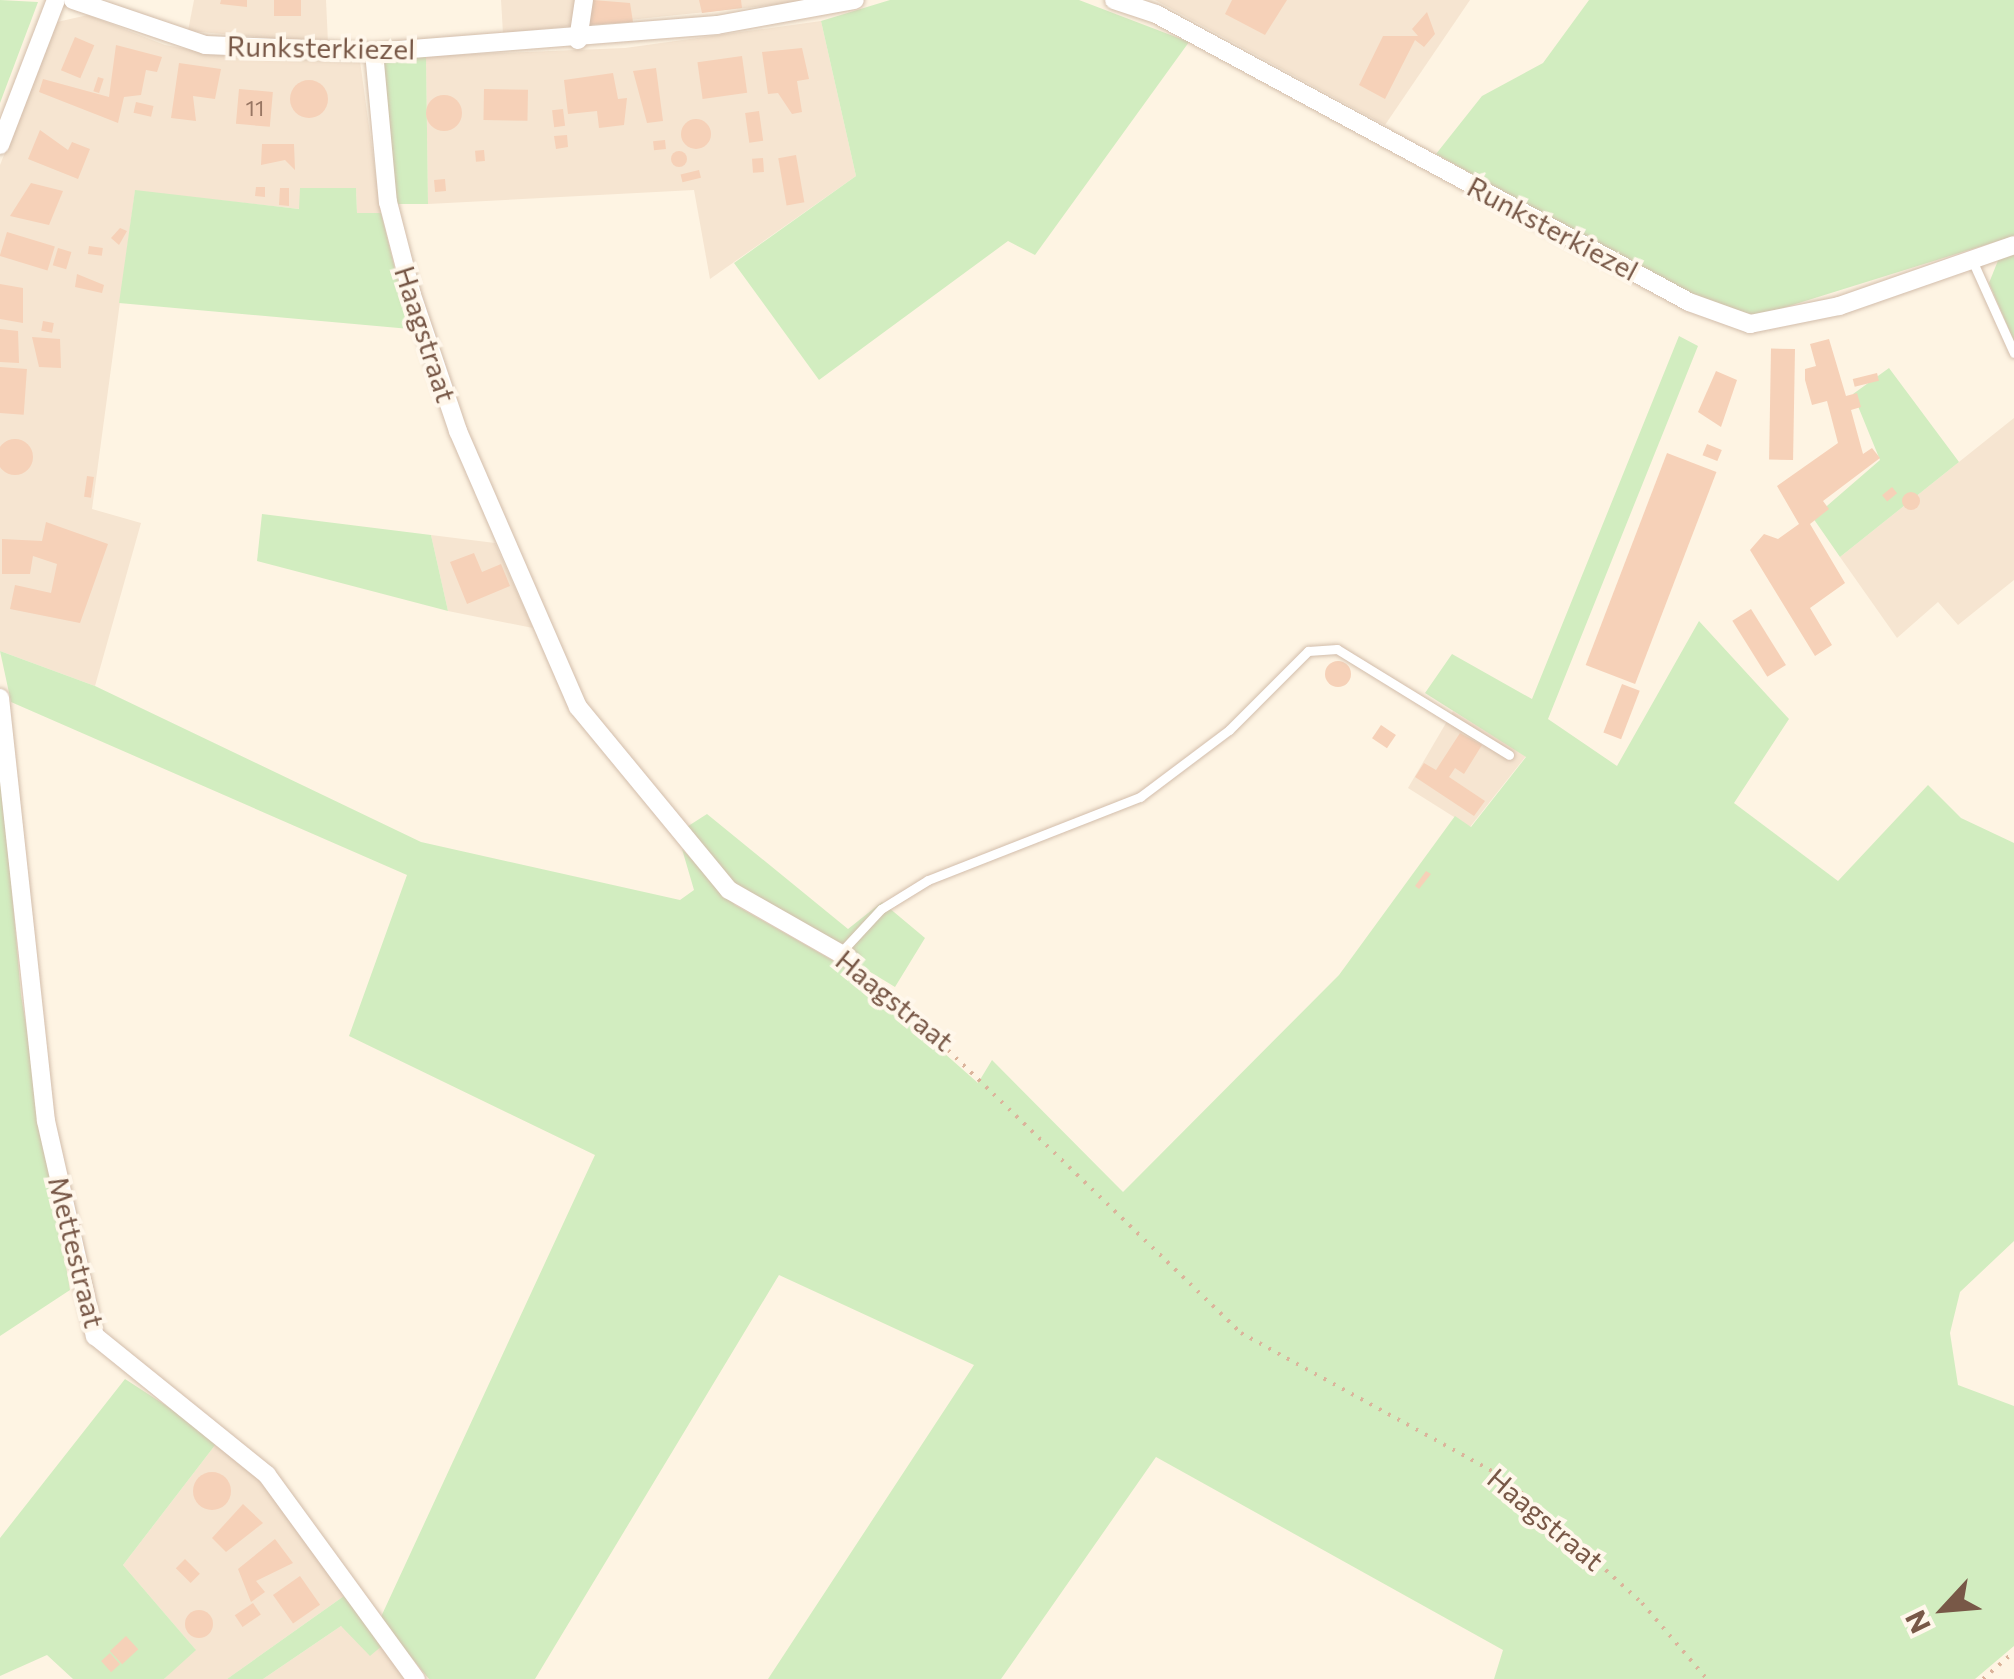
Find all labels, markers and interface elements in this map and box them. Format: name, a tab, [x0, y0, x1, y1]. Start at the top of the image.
street label: Runksterkiezel	[227, 29, 415, 65]
house number: 11	[246, 95, 264, 121]
street label: Runksterkiezel	[1462, 169, 1644, 287]
street label: Haagstraat	[388, 262, 464, 406]
street label: Haagstraat	[830, 942, 960, 1058]
street label: Mettestraat	[42, 1173, 112, 1331]
street label: Haagstraat	[1481, 1461, 1611, 1577]
north arrow	[1894, 1559, 1994, 1659]
text: N	[1897, 1605, 1937, 1639]

